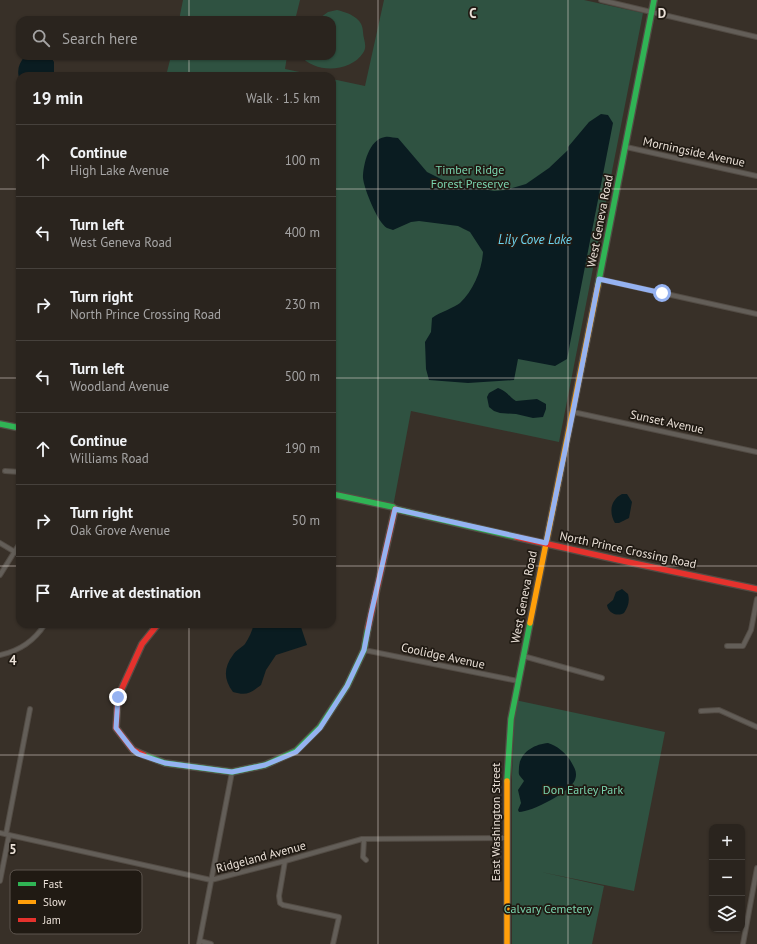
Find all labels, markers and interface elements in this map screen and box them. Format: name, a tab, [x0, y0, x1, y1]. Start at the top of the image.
text: C	[469, 5, 477, 22]
text: D	[658, 5, 666, 22]
search box	[16, 16, 336, 60]
icon: search	[30, 27, 52, 49]
text: Search here	[62, 29, 138, 48]
text: 19 min	[32, 87, 83, 109]
text: Walk · 1.5 km	[246, 90, 320, 107]
street label: Morningside Avenue	[642, 133, 746, 170]
text: Continue	[70, 143, 127, 162]
icon: ahead	[32, 150, 54, 172]
text: 100 m	[285, 152, 320, 169]
text: High Lake Avenue	[70, 162, 169, 179]
park label: Timber Ridge Forest Preserve	[431, 162, 509, 191]
street label: West Geneva Road	[583, 173, 616, 268]
text: Turn left	[70, 215, 124, 234]
icon: left	[32, 222, 54, 244]
text: 400 m	[285, 224, 320, 241]
water label: Lily Cove Lake	[498, 231, 572, 248]
text: West Geneva Road	[70, 234, 172, 251]
route start	[653, 284, 671, 302]
text: Turn right	[70, 287, 133, 306]
icon: right	[32, 294, 54, 316]
text: 230 m	[285, 296, 320, 313]
text: North Prince Crossing Road	[70, 306, 221, 323]
text: Turn left	[70, 359, 124, 378]
icon: left	[32, 366, 54, 388]
text: 500 m	[285, 368, 320, 385]
text: Woodland Avenue	[70, 378, 169, 395]
street label: Sunset Avenue	[629, 406, 705, 437]
text: Continue	[70, 431, 127, 450]
icon: ahead	[32, 438, 54, 460]
text: 190 m	[285, 440, 320, 457]
text: Williams Road	[70, 450, 149, 467]
text: Turn right	[70, 503, 133, 522]
icon: right	[32, 510, 54, 532]
text: 50 m	[292, 512, 320, 529]
text: Oak Grove Avenue	[70, 522, 170, 539]
street label: North Prince Crossing Road	[558, 528, 698, 571]
street label: West Geneva Road	[507, 549, 540, 644]
icon: arrive	[32, 582, 54, 604]
text: Arrive at destination	[70, 583, 201, 602]
street label: Coolidge Avenue	[400, 639, 486, 672]
text: 4	[9, 652, 17, 669]
route end	[109, 688, 127, 706]
street label: East Washington Street	[488, 763, 503, 881]
park label: Don Earley Park	[543, 782, 623, 797]
map controls	[709, 824, 745, 932]
button: +	[709, 824, 745, 860]
street label: Ridgeland Avenue	[214, 837, 307, 876]
text: 5	[9, 841, 17, 858]
button: −	[709, 860, 745, 896]
legend	[10, 870, 142, 934]
text: Fast	[43, 877, 63, 891]
text: Slow	[43, 895, 66, 909]
button: layers	[709, 896, 745, 932]
park label: Calvary Cemetery	[504, 901, 593, 916]
text: Jam	[42, 913, 61, 927]

